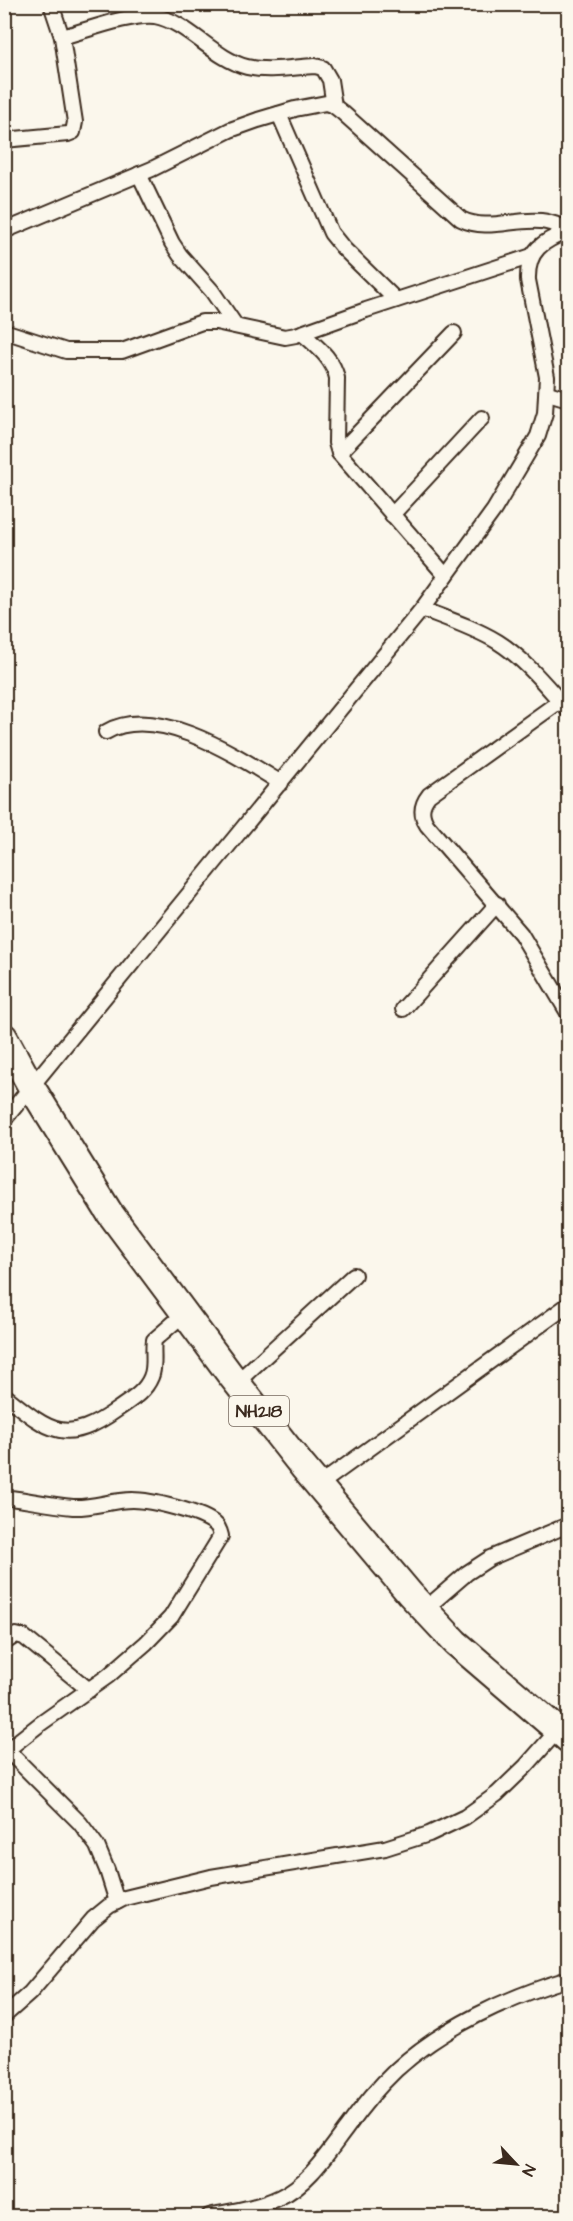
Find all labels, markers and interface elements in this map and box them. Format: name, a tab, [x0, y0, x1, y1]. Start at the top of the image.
road number: NH218	[229, 1396, 289, 1426]
north arrow	[486, 2134, 546, 2194]
text: N	[516, 2161, 541, 2179]

